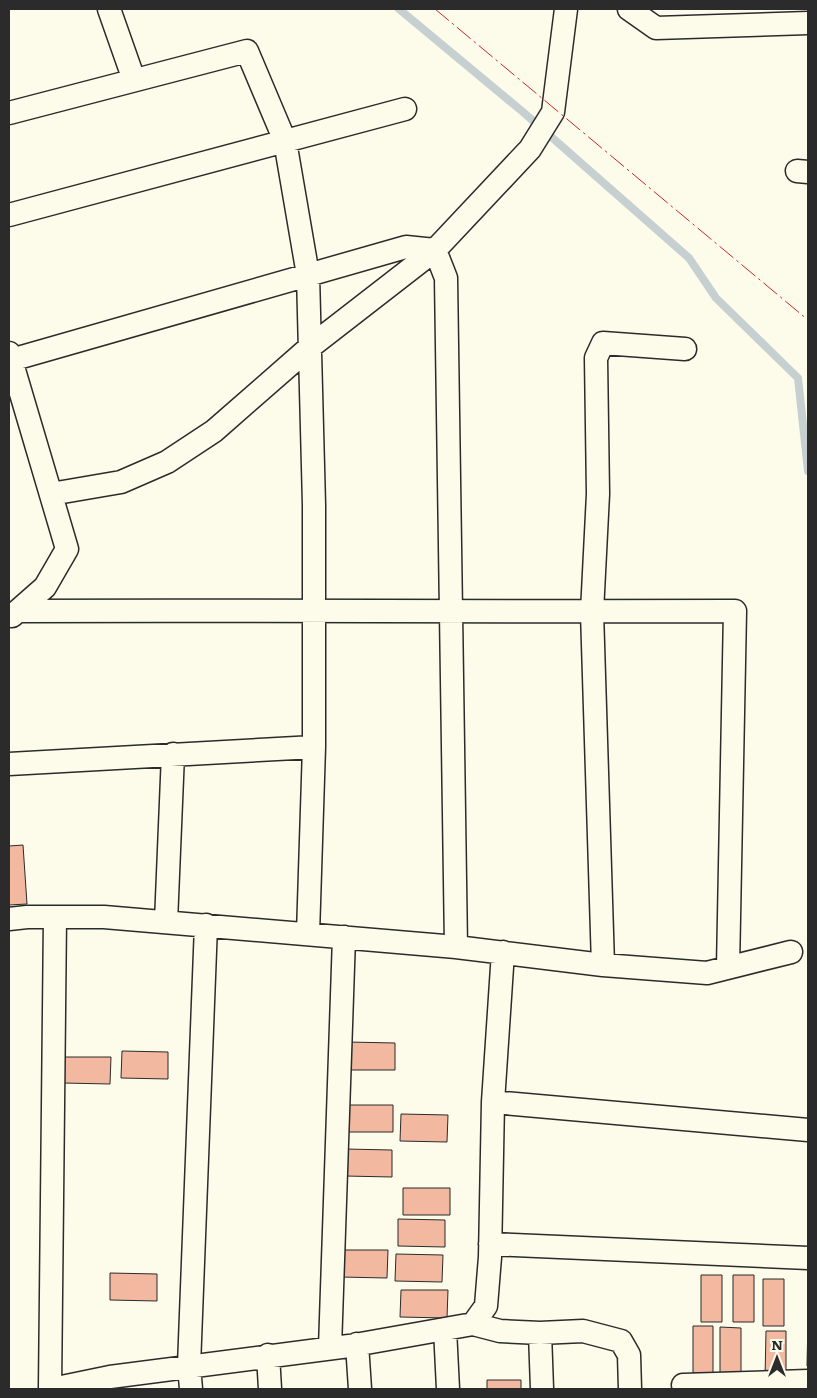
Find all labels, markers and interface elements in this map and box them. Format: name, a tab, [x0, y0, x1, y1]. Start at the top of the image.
north arrow	[752, 1333, 802, 1383]
text: N	[771, 1334, 783, 1354]

